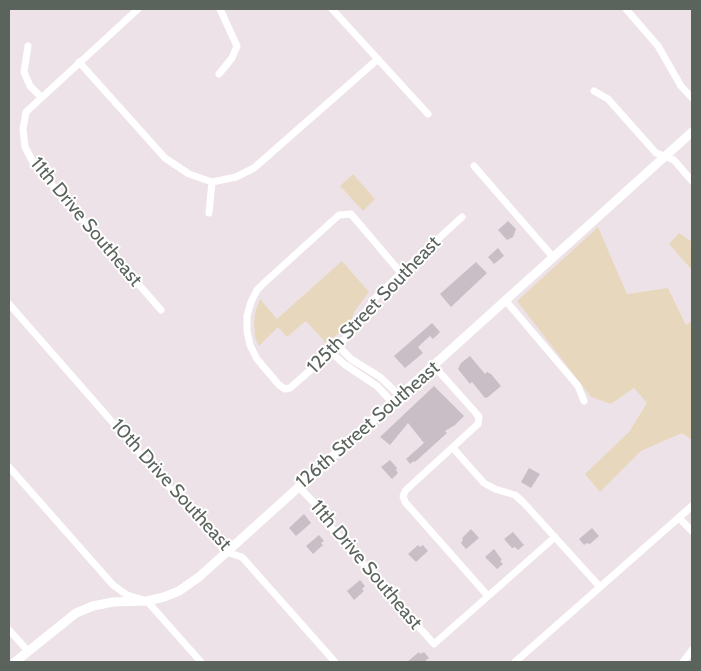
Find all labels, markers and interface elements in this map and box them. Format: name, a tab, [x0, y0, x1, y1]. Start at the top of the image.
street label: 11th Drive Southeast	[25, 153, 147, 291]
street label: 125th Street Southeast	[303, 232, 445, 378]
street label: 126th Street Southeast	[292, 357, 444, 493]
street label: 10th Drive Southeast	[106, 415, 236, 555]
street label: 11th Drive Southeast	[305, 496, 427, 634]

